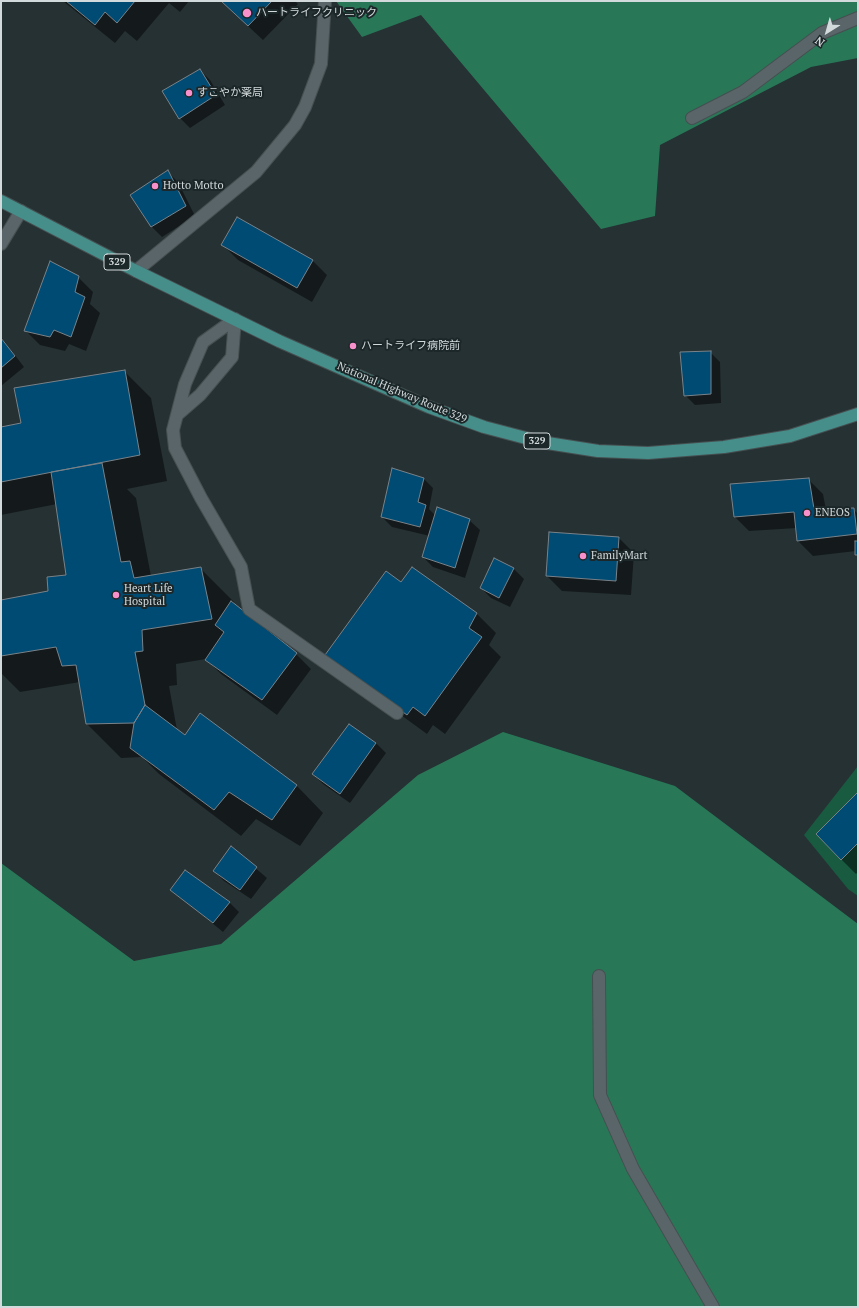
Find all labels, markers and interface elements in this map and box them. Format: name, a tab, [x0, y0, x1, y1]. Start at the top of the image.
place label: ハートライフクリニック	[256, 6, 377, 20]
marker: ハートライフクリニック	[241, 7, 253, 19]
north arrow	[807, 12, 847, 52]
text: N	[812, 33, 827, 50]
place label: すこやか薬局	[197, 86, 263, 100]
marker: すこやか薬局	[184, 88, 194, 98]
place label: Hotto Motto	[163, 179, 224, 193]
marker: Hotto Motto	[150, 181, 160, 191]
road number: 329	[104, 254, 130, 270]
place label: ハートライフ病院前	[361, 339, 460, 353]
marker: ハートライフ病院前	[348, 341, 358, 351]
street label: National Highway Route 329	[335, 360, 469, 426]
road number: 329	[524, 433, 550, 449]
place label: ENEOS	[815, 506, 850, 520]
marker: ENEOS	[802, 508, 812, 518]
place label: FamilyMart	[591, 549, 648, 563]
marker: FamilyMart	[578, 551, 588, 561]
place label: Heart Life Hospital	[124, 582, 173, 608]
marker: Heart Life Hospital	[111, 590, 121, 600]

